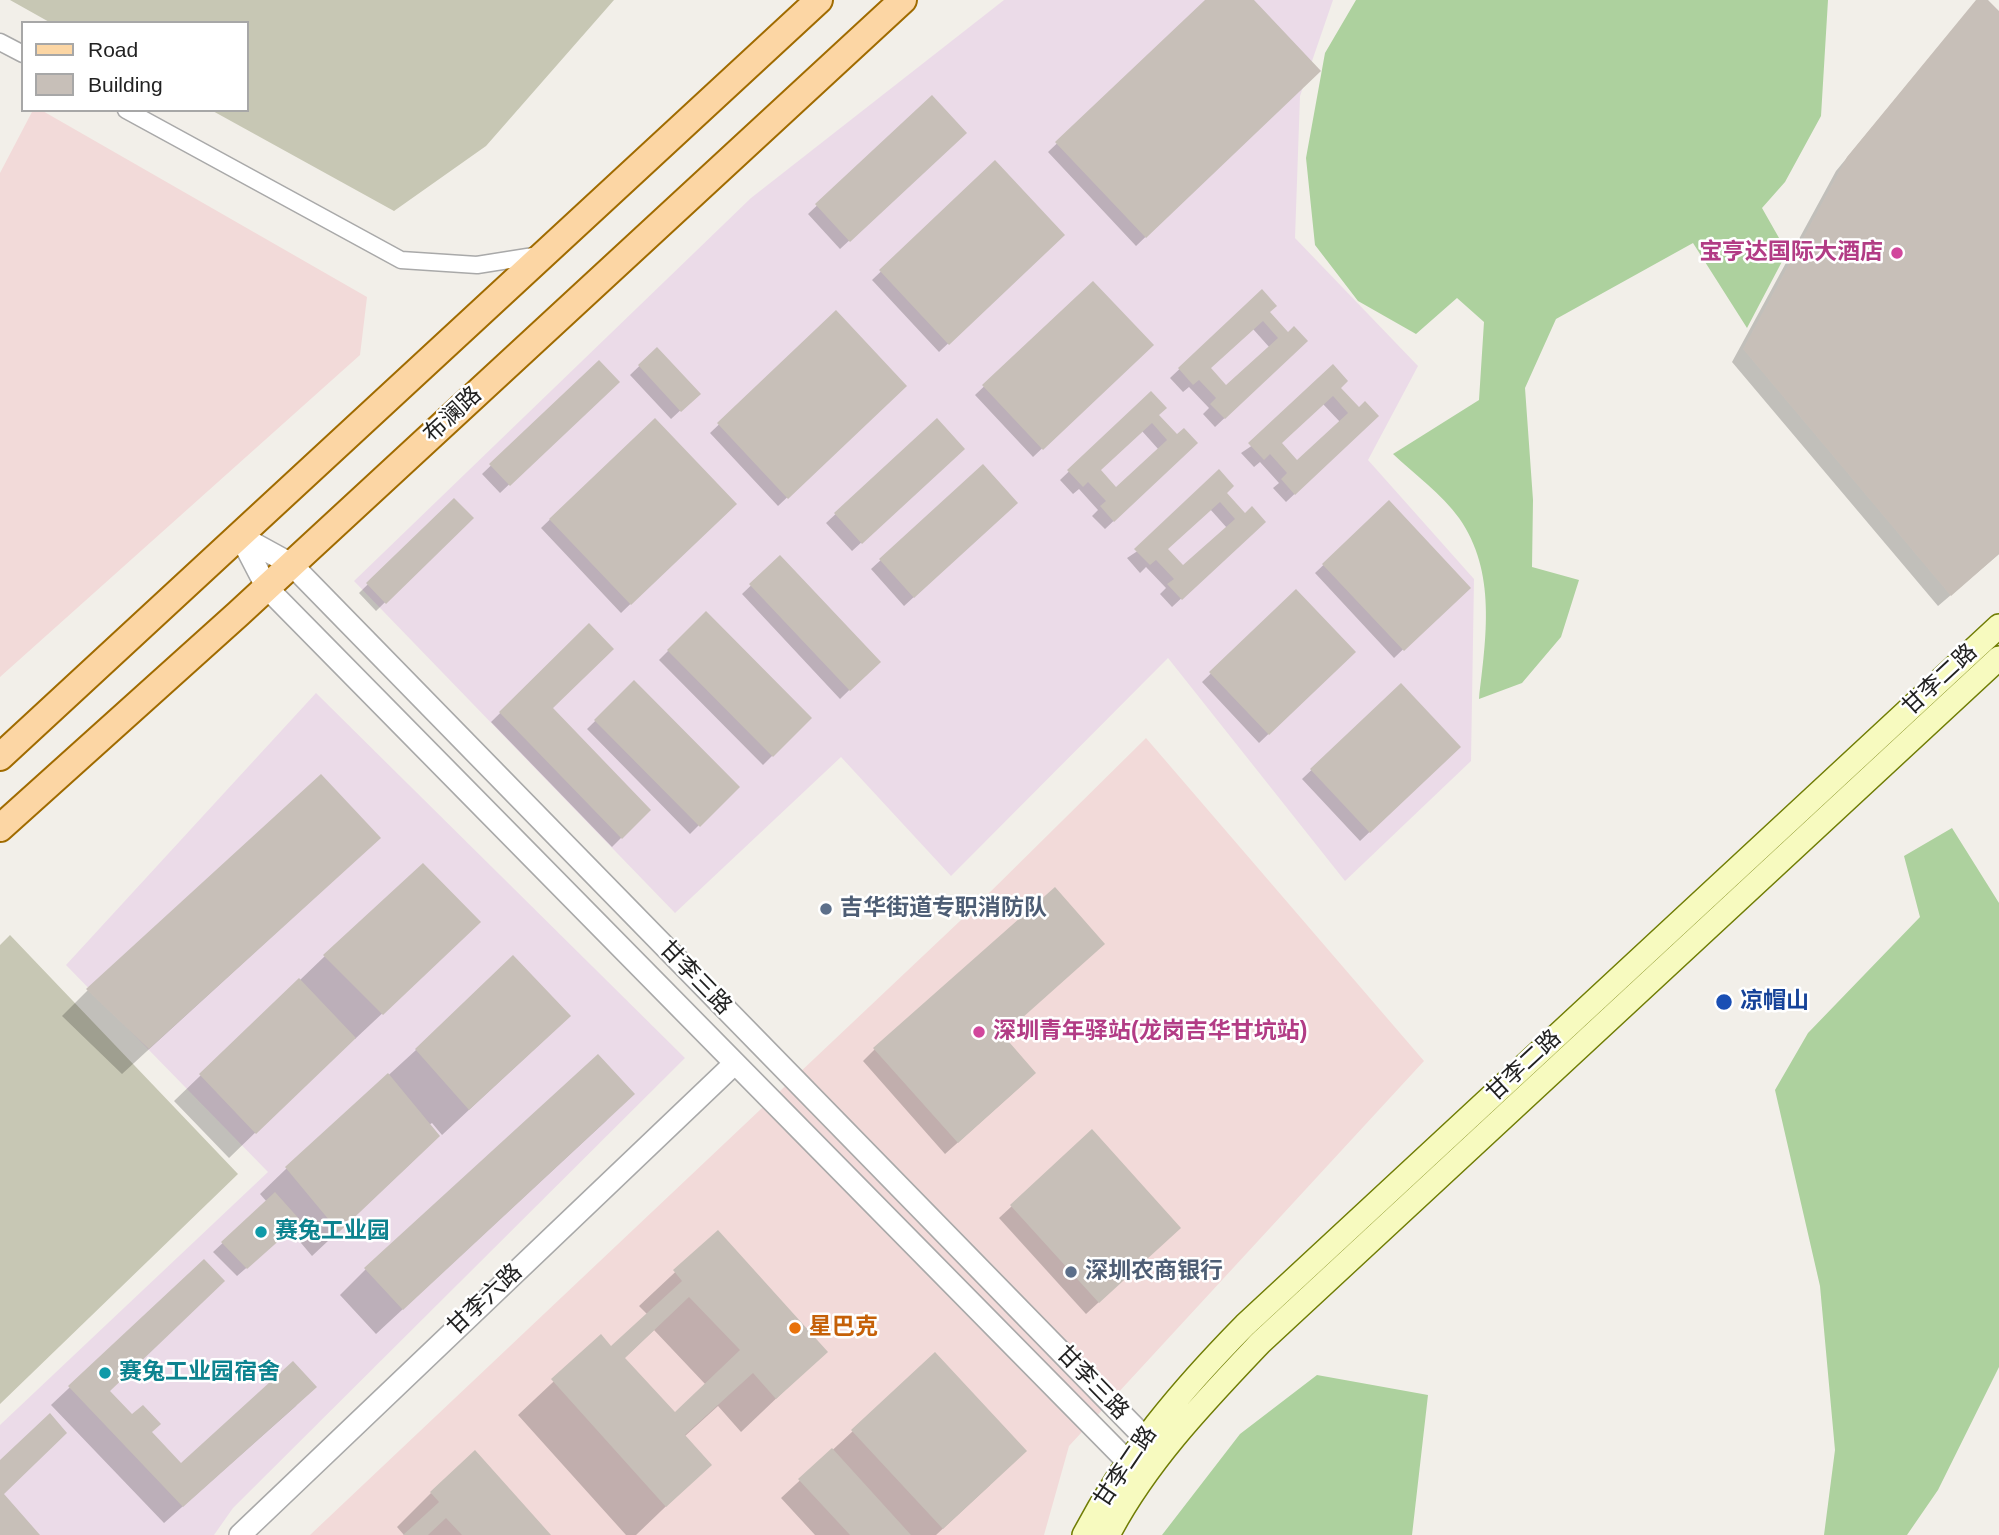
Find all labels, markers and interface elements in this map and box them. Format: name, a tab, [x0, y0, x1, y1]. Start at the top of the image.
legend	[21, 21, 248, 112]
text: Road	[88, 38, 138, 61]
text: Building	[88, 73, 163, 96]
place label: 宝亨达国际大酒店	[1699, 239, 1883, 267]
marker: 宝亨达国际大酒店	[1889, 245, 1905, 261]
street label: 布澜路	[418, 381, 488, 449]
street label: 甘李二路	[1897, 639, 1983, 721]
place label: 吉华街道专职消防队	[840, 895, 1047, 923]
marker: 吉华街道专职消防队	[818, 901, 834, 917]
street label: 甘李三路	[653, 935, 737, 1021]
place label: 凉帽山	[1740, 988, 1809, 1016]
marker: 凉帽山	[1714, 992, 1734, 1012]
place label: 深圳青年驿站(龙岗吉华甘坑站)	[993, 1018, 1307, 1046]
marker: 深圳青年驿站(龙岗吉华甘坑站)	[971, 1024, 987, 1040]
street label: 甘李二路	[1481, 1025, 1567, 1107]
place label: 赛兔工业园	[275, 1218, 390, 1246]
marker: 赛兔工业园	[253, 1224, 269, 1240]
place label: 深圳农商银行	[1085, 1258, 1223, 1286]
street label: 甘李六路	[442, 1259, 528, 1341]
marker: 深圳农商银行	[1063, 1264, 1079, 1280]
place label: 星巴克	[809, 1314, 878, 1342]
marker: 星巴克	[787, 1320, 803, 1336]
street label: 甘李三路	[1050, 1340, 1134, 1426]
place label: 赛兔工业园宿舍	[119, 1359, 280, 1387]
marker: 赛兔工业园宿舍	[97, 1365, 113, 1381]
street label: 甘李二路	[1089, 1421, 1163, 1513]

